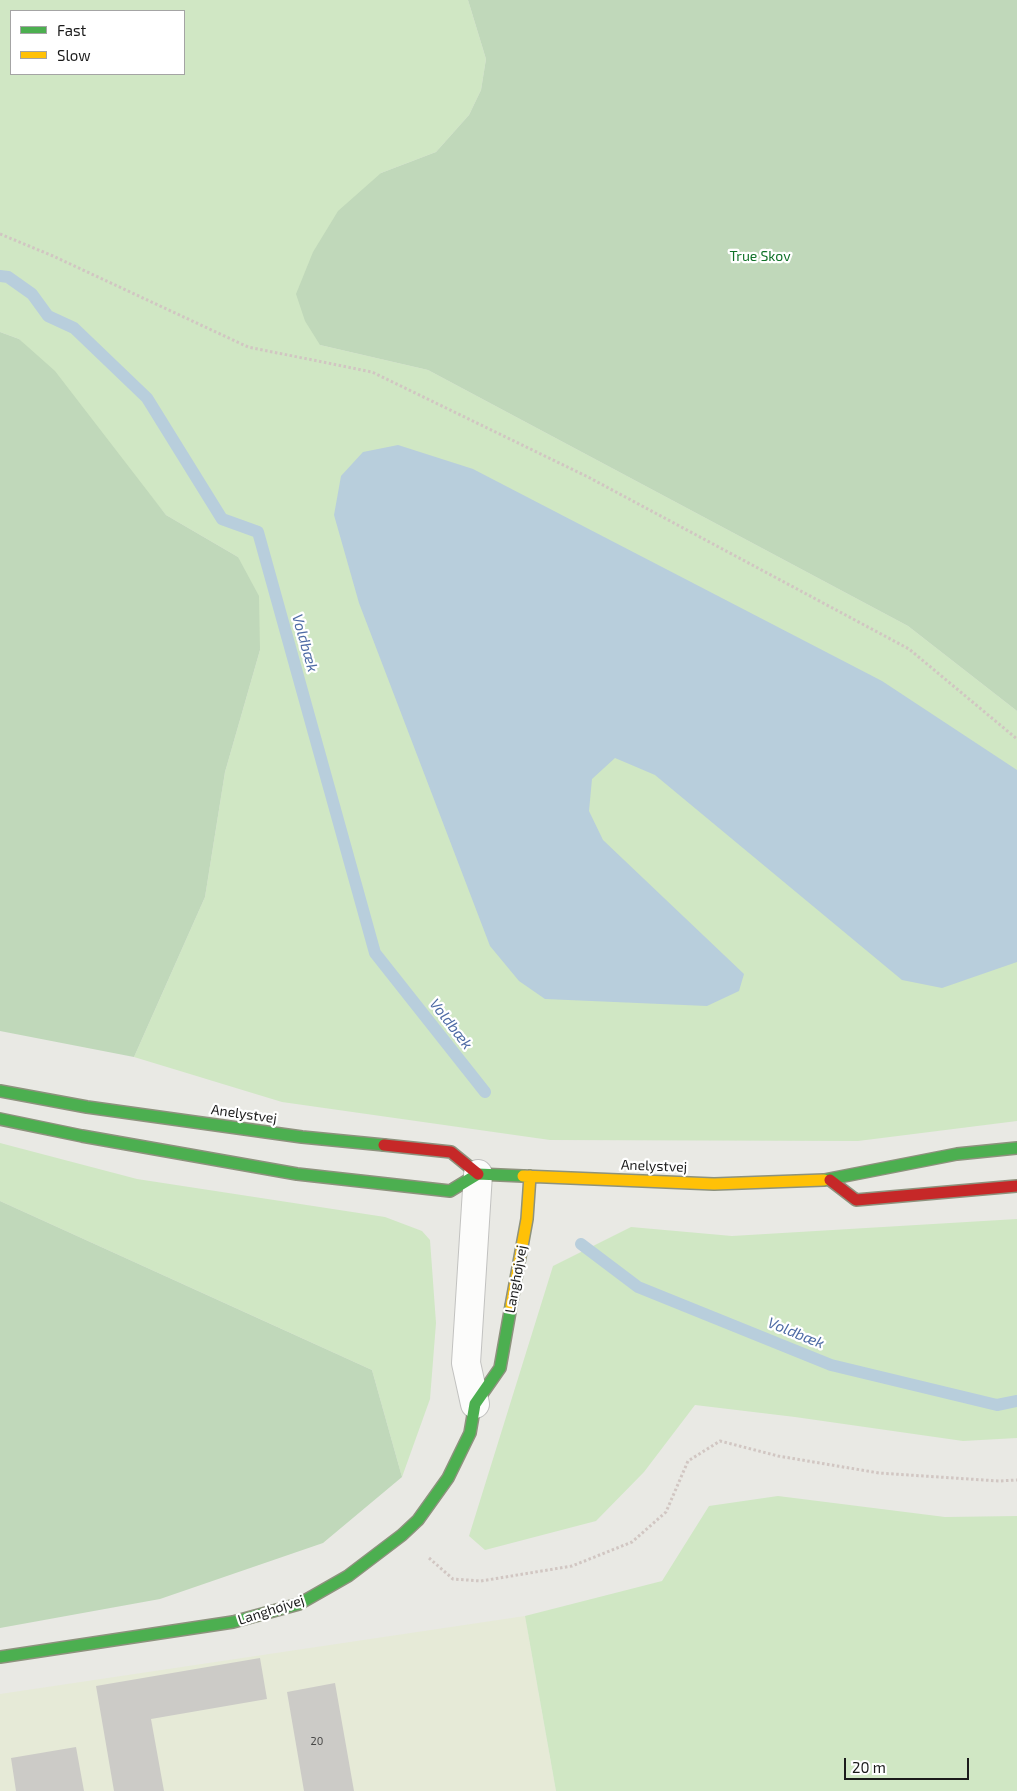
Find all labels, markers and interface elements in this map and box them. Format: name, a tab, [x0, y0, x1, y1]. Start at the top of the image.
legend	[10, 10, 185, 75]
text: Fast	[57, 21, 86, 39]
text: Slow	[57, 46, 91, 64]
park label: True Skov	[729, 248, 791, 264]
water label: Voldbæk	[288, 612, 322, 674]
water label: Voldbæk	[426, 995, 476, 1053]
street label: Anelystvej	[210, 1101, 278, 1127]
street label: Anelystvej	[621, 1156, 687, 1176]
street label: Langhøjvej	[502, 1244, 530, 1314]
water label: Voldbæk	[765, 1314, 827, 1352]
street label: Langhøjvej	[236, 1591, 306, 1629]
house number: 20	[311, 1734, 323, 1748]
scale bar	[847, 1748, 972, 1780]
text: 20 m	[852, 1758, 886, 1776]

